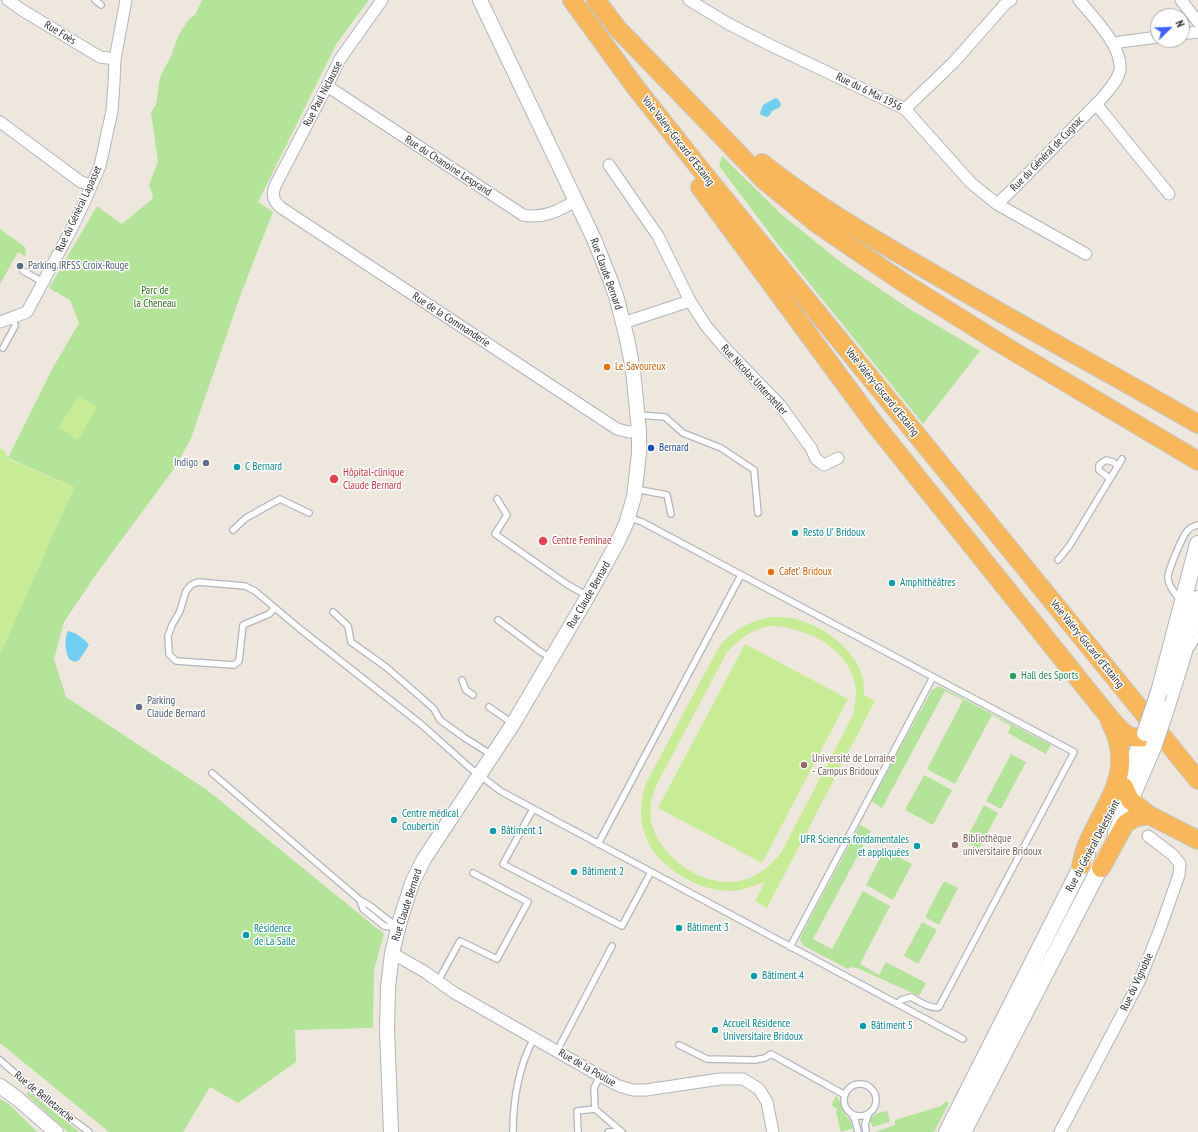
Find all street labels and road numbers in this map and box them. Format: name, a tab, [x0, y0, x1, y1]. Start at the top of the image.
street label: Rue Foès	[42, 18, 78, 48]
street label: Rue Paul Niclausse	[301, 59, 345, 129]
street label: Rue du 6 Mai 1956	[834, 70, 904, 114]
street label: Voie Valéry-Giscard d'Estaing	[639, 94, 717, 188]
street label: Rue du Général de Cugnac	[1008, 114, 1086, 194]
street label: Rue du Chanoine Lesprand	[402, 133, 494, 199]
street label: Rue du Général Lapasset	[53, 164, 105, 254]
street label: Rue Claude Bernard	[587, 236, 625, 312]
street label: Rue de la Commanderie	[410, 290, 492, 350]
street label: Rue Nicolas Untersteller	[718, 342, 790, 418]
street label: Voie Valéry-Giscard d'Estaing	[842, 345, 922, 439]
street label: Rue Claude Bernard	[565, 559, 613, 631]
street label: Voie Valéry-Giscard d'Estaing	[1047, 597, 1127, 691]
street label: Rue du Général Delestraint	[1063, 798, 1123, 894]
street label: Rue Claude Bernard	[389, 867, 425, 943]
street label: Rue du Vignoble	[1118, 951, 1156, 1013]
street label: Rue de la Poulue	[556, 1046, 618, 1090]
street label: Rue de Belletanche	[11, 1069, 77, 1125]

